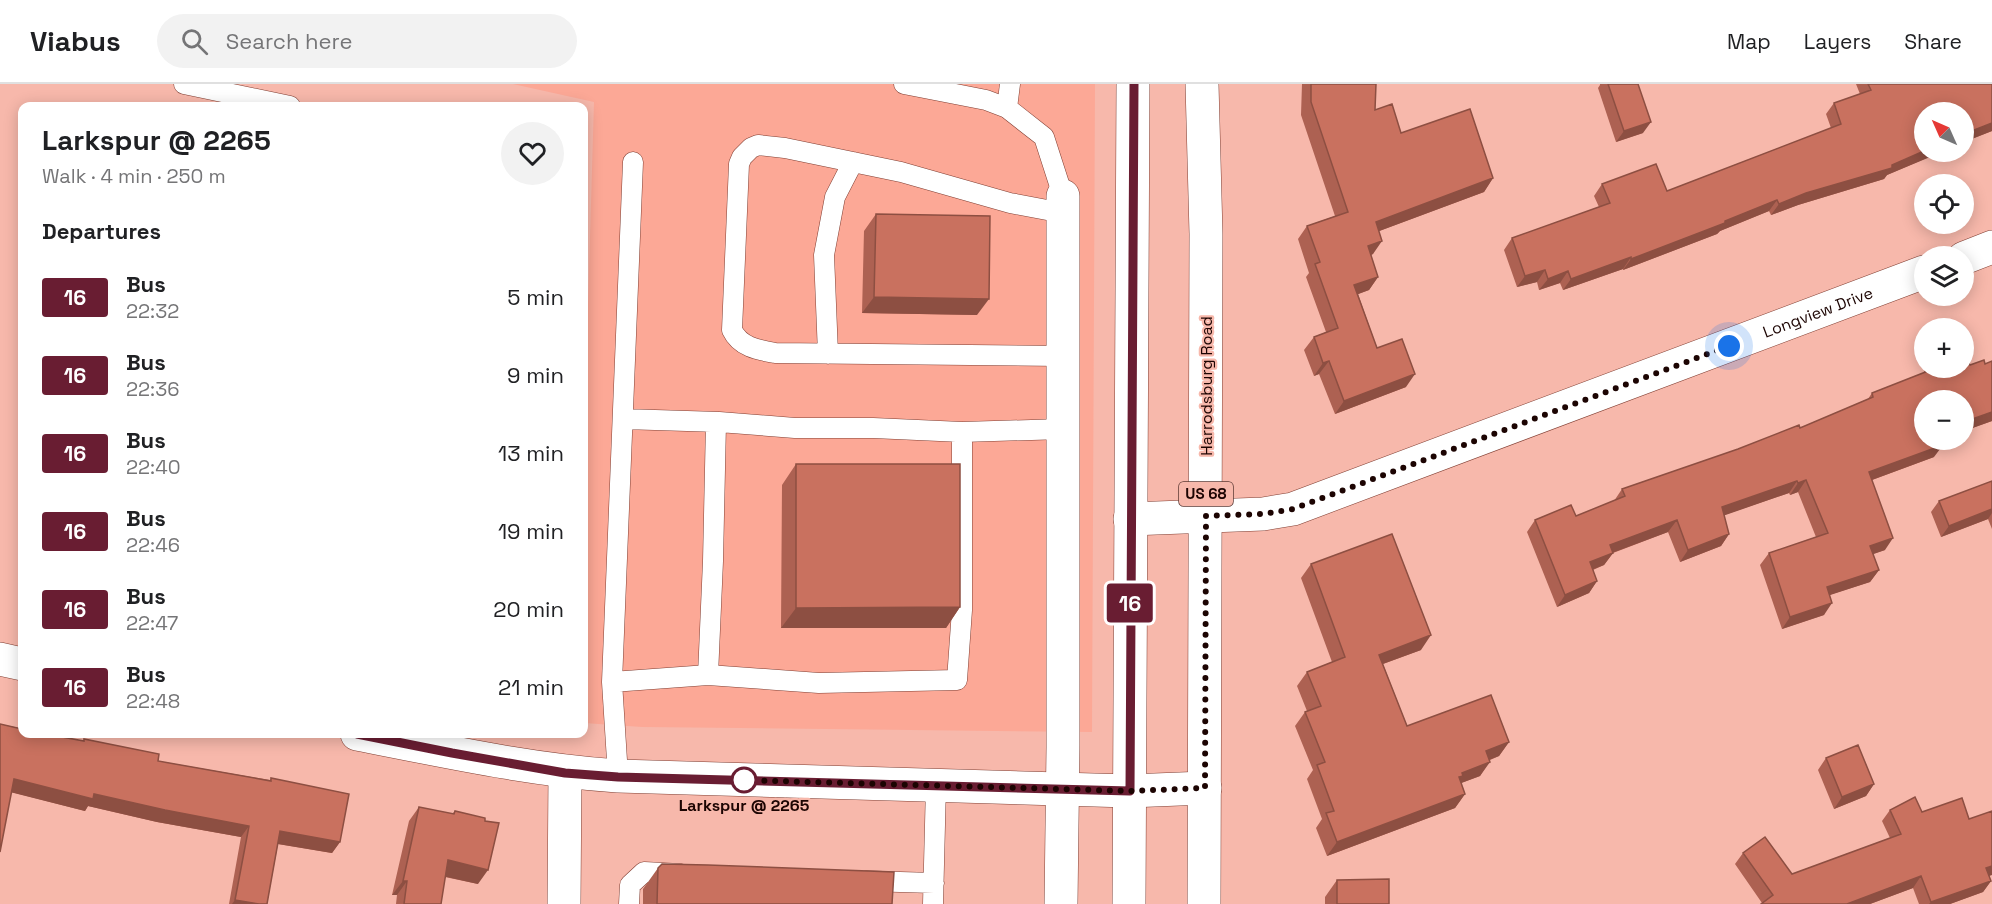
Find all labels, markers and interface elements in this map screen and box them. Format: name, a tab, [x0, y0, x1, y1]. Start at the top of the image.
search box	[157, 14, 577, 68]
text: Viabus	[30, 23, 121, 59]
icon: search	[178, 25, 211, 58]
text: Search here	[226, 27, 353, 55]
text: Map	[1727, 28, 1771, 55]
text: Layers	[1804, 28, 1871, 55]
text: Share	[1904, 28, 1962, 55]
north arrow	[1914, 102, 1974, 162]
map controls	[1914, 102, 1974, 450]
text: Larkspur @ 2265	[42, 122, 271, 158]
button: heart	[501, 122, 564, 185]
text: Walk · 4 min · 250 m	[42, 163, 226, 189]
button: locate	[1914, 174, 1974, 234]
text: Departures	[42, 217, 161, 245]
button: layers	[1914, 246, 1974, 306]
text: Bus	[126, 270, 166, 298]
street label: Longview Drive	[1760, 282, 1876, 343]
text: 5 min	[507, 283, 564, 311]
text: 16	[64, 284, 86, 311]
text: 22:32	[126, 298, 179, 324]
street label: Harrodsburg Road	[1196, 316, 1217, 456]
button: +	[1914, 318, 1974, 378]
your location	[1714, 331, 1744, 361]
text: Bus	[126, 348, 166, 376]
text: 9 min	[507, 361, 564, 389]
text: 16	[64, 362, 86, 389]
text: 22:36	[126, 376, 180, 402]
button: −	[1914, 390, 1974, 450]
text: Bus	[126, 426, 166, 454]
text: 13 min	[498, 439, 564, 467]
text: 16	[64, 440, 86, 467]
text: 22:40	[126, 454, 181, 480]
road number: US 68	[1179, 482, 1233, 506]
text: Bus	[126, 504, 166, 532]
text: 19 min	[498, 517, 564, 545]
text: 16	[64, 518, 86, 545]
text: 22:46	[126, 532, 180, 558]
text: Bus	[126, 582, 166, 610]
line badge: 16	[1103, 584, 1157, 622]
text: 16	[1119, 590, 1141, 617]
text: 20 min	[493, 595, 564, 623]
text: 16	[64, 596, 86, 623]
text: 22:47	[126, 610, 178, 636]
text: Bus	[126, 660, 166, 688]
text: 21 min	[498, 673, 564, 701]
text: 16	[64, 674, 86, 701]
text: 22:48	[126, 688, 180, 714]
marker: Larkspur @ 2265	[731, 767, 757, 793]
place label: Larkspur @ 2265	[679, 795, 810, 816]

